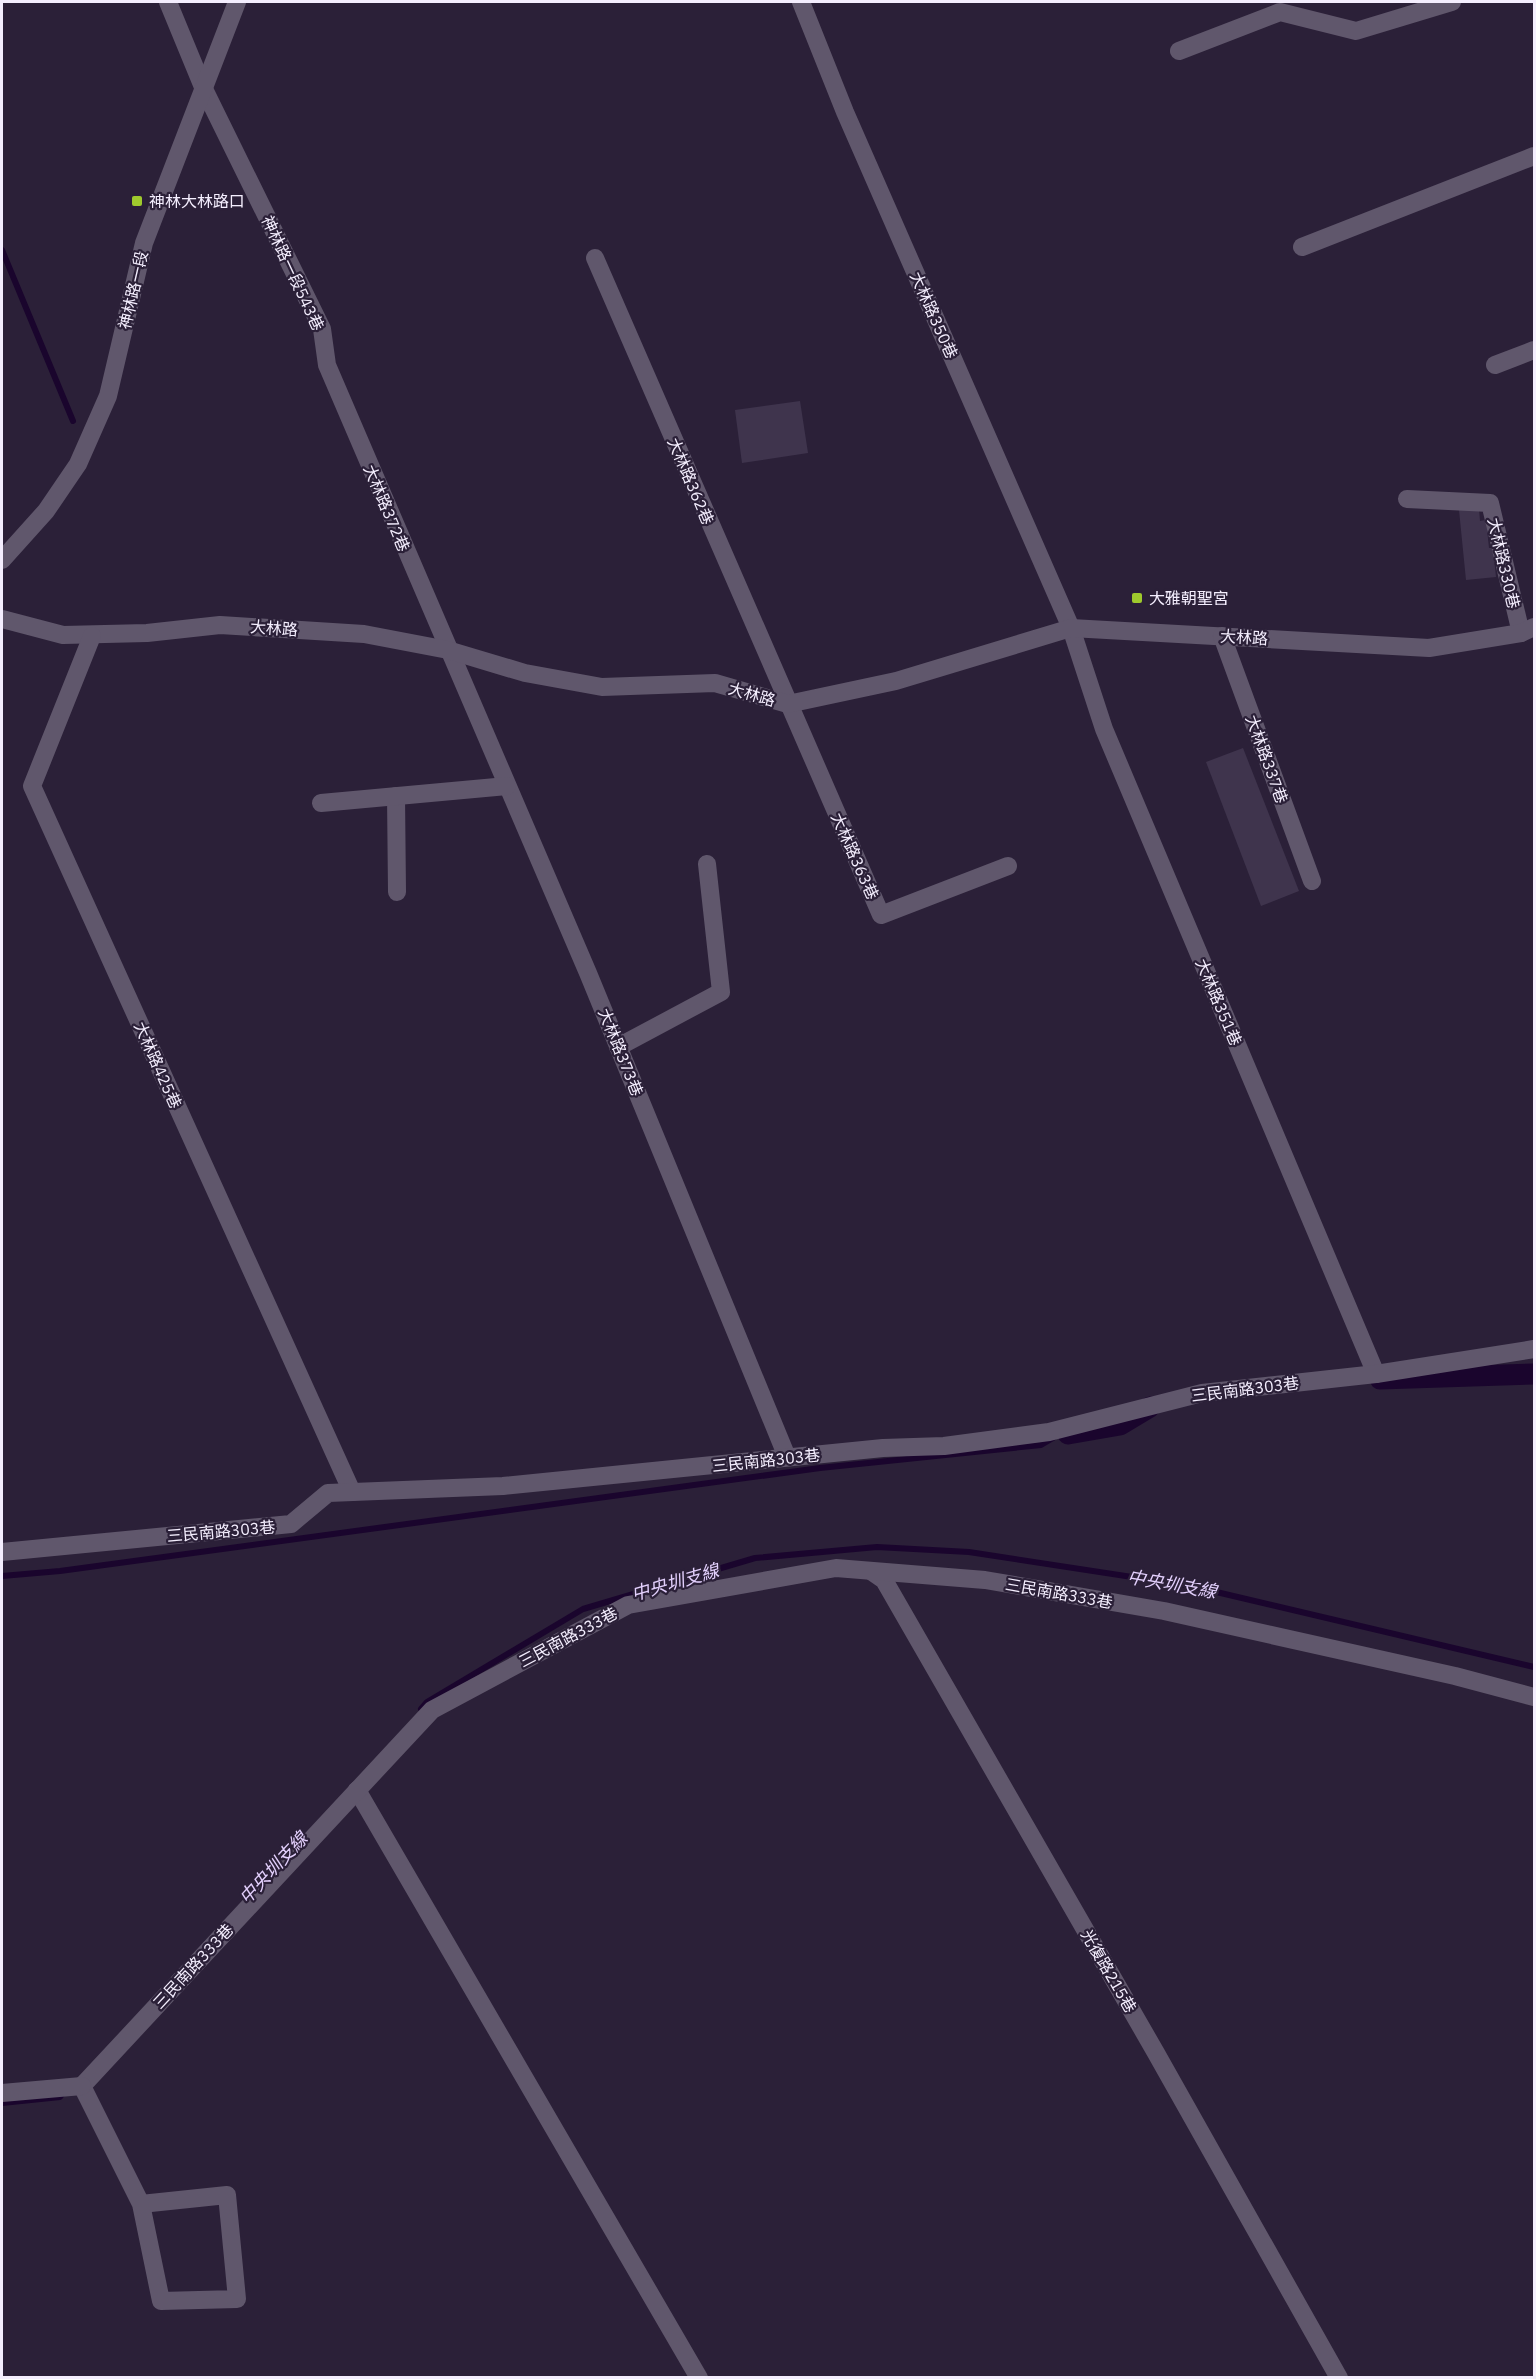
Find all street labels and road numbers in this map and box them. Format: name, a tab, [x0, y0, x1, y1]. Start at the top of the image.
street label: 神林路一段543巷	[258, 212, 328, 334]
street label: 神林路一段	[114, 249, 152, 331]
street label: 大林路350巷	[906, 269, 962, 361]
street label: 大林路362巷	[664, 434, 718, 528]
street label: 大林路372巷	[360, 461, 414, 555]
street label: 大林路330巷	[1484, 516, 1524, 610]
street label: 大林路	[249, 616, 299, 640]
street label: 大林路	[1220, 626, 1268, 648]
street label: 大林路	[726, 678, 778, 710]
street label: 大林路337巷	[1242, 712, 1292, 806]
street label: 大林路363巷	[827, 810, 883, 902]
street label: 大林路351巷	[1192, 955, 1246, 1049]
street label: 大林路373巷	[594, 1005, 648, 1099]
street label: 大林路425巷	[130, 1019, 186, 1111]
street label: 三民南路303巷	[1190, 1372, 1300, 1406]
street label: 三民南路303巷	[711, 1444, 821, 1476]
street label: 三民南路303巷	[166, 1516, 276, 1546]
street label: 三民南路333巷	[1004, 1574, 1114, 1612]
street label: 三民南路333巷	[515, 1603, 621, 1671]
street label: 三民南路333巷	[149, 1919, 237, 2013]
street label: 光復路215巷	[1077, 1926, 1141, 2016]

